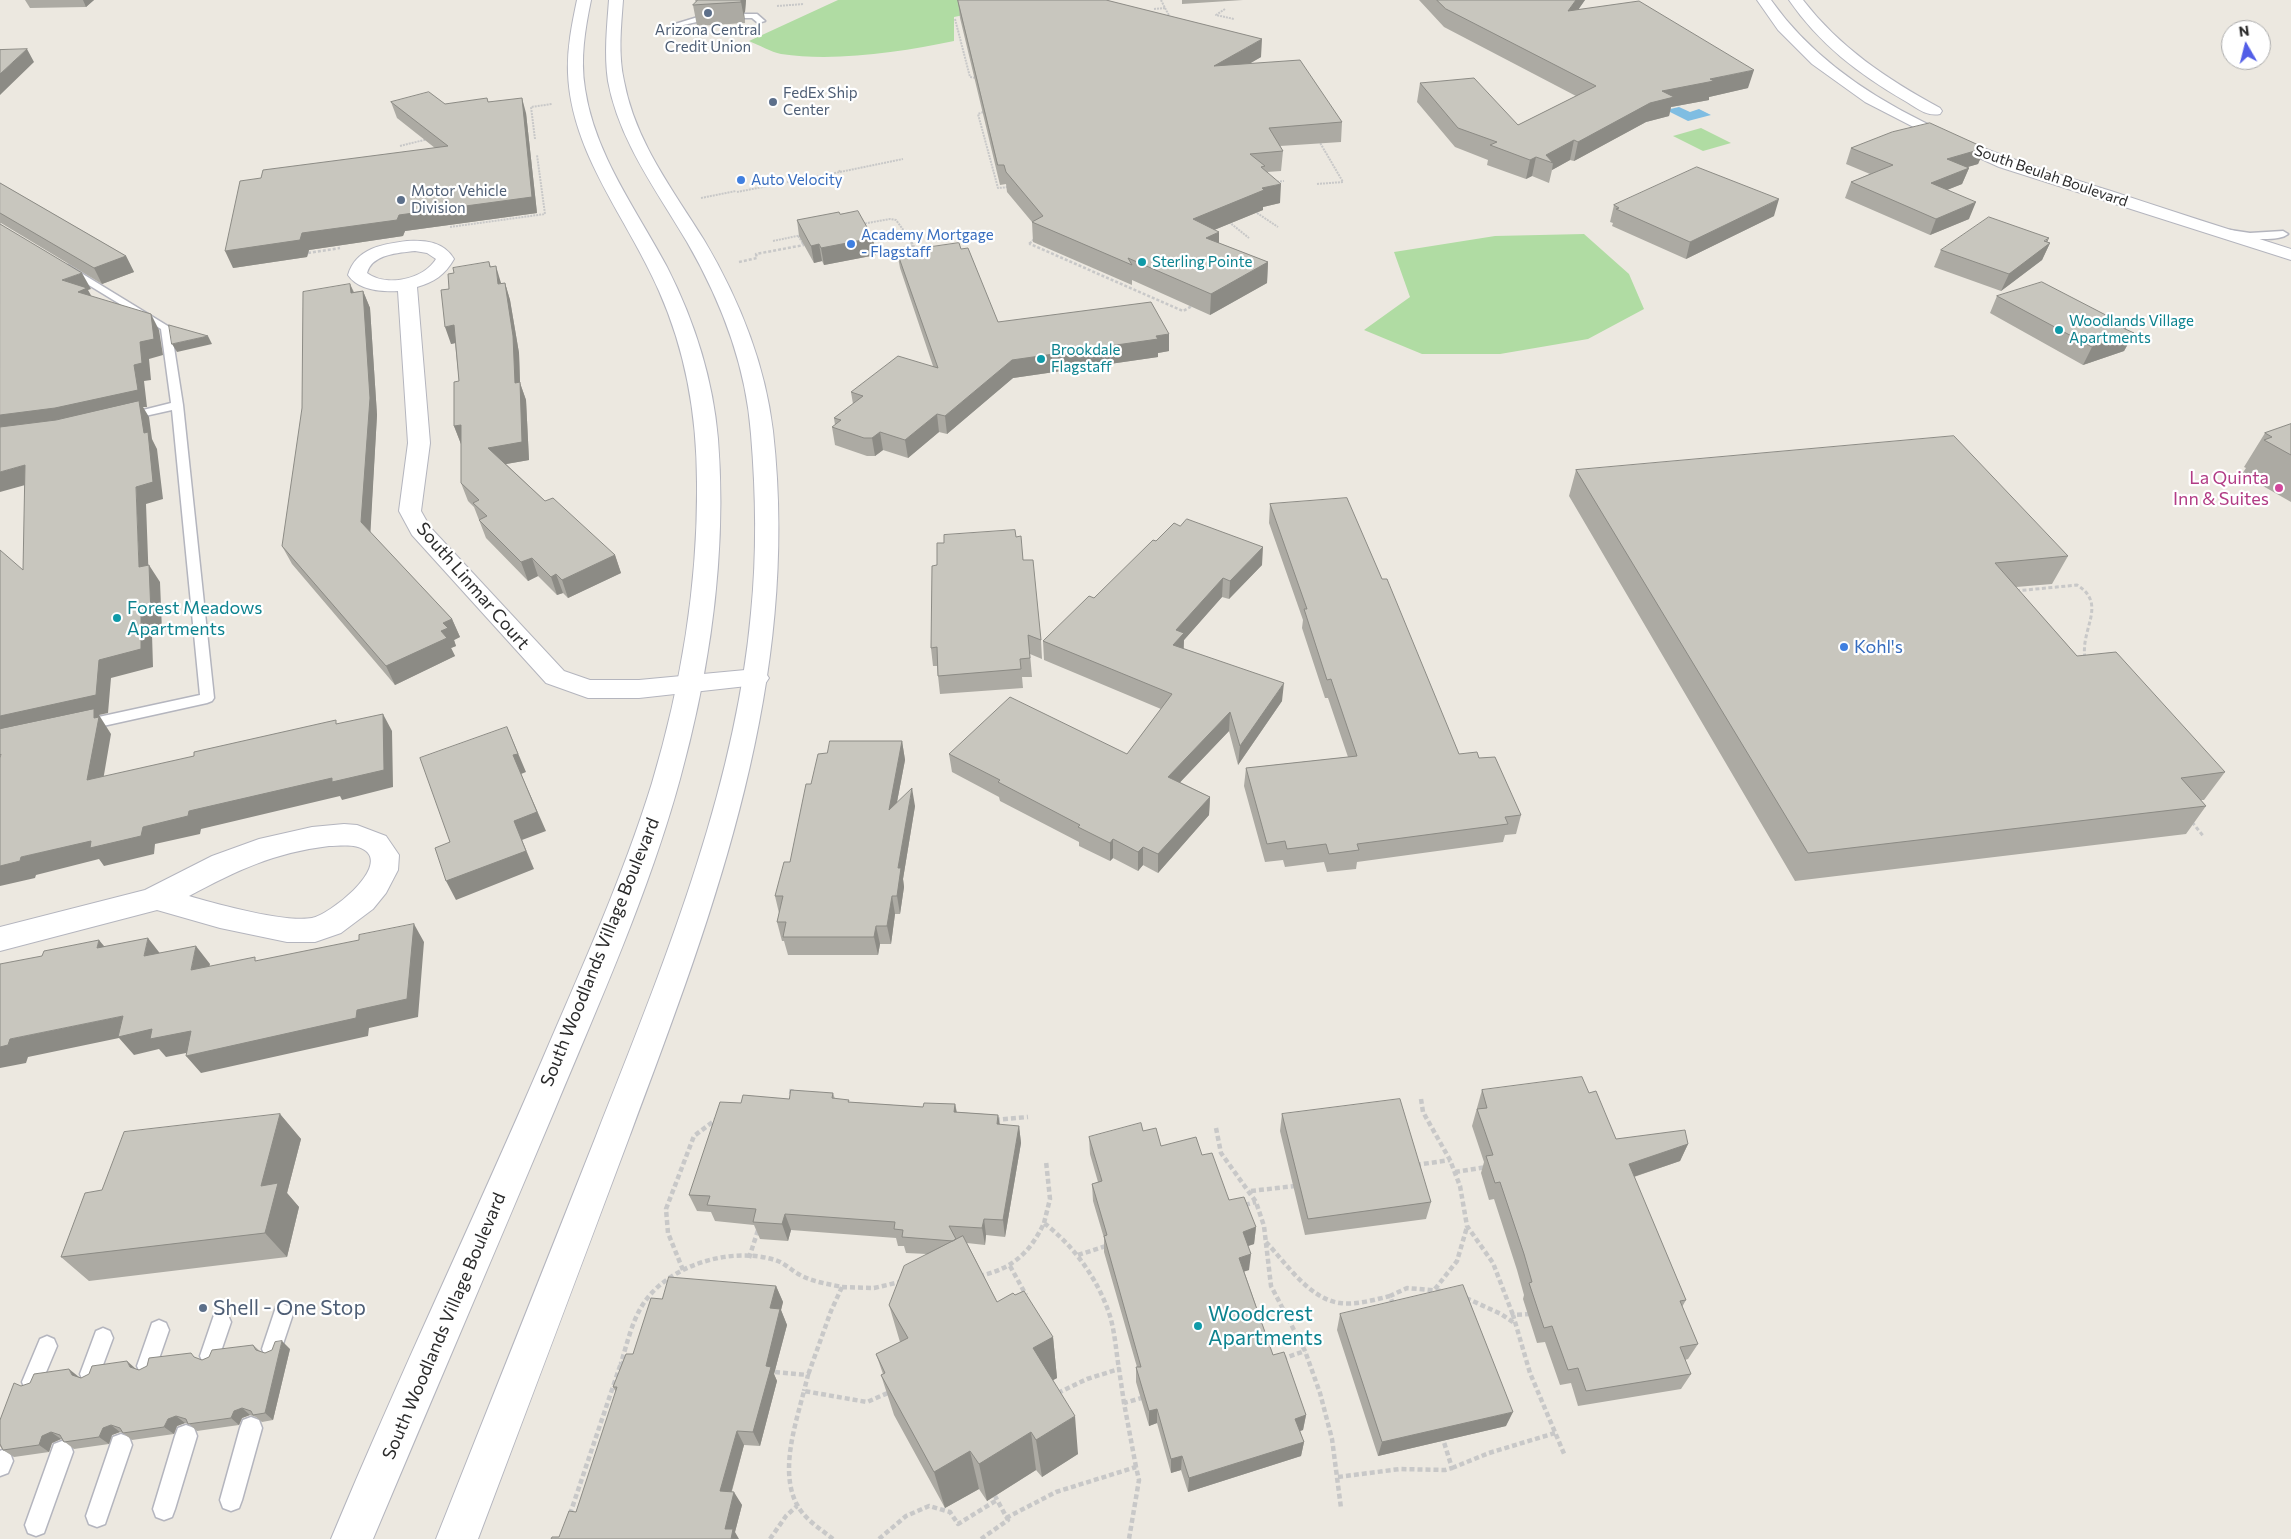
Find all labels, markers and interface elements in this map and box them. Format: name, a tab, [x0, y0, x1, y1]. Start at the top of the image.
marker: Arizona Central Credit Union	[702, 7, 714, 19]
north arrow	[2221, 20, 2271, 70]
place label: Arizona Central Credit Union	[655, 21, 761, 56]
text: N	[2238, 21, 2250, 40]
place label: FedEx Ship Center	[783, 84, 858, 119]
marker: FedEx Ship Center	[767, 96, 779, 108]
street label: South Beulah Boulevard	[1972, 141, 2130, 211]
place label: Auto Velocity	[751, 171, 843, 189]
marker: Auto Velocity	[735, 174, 747, 186]
place label: Motor Vehicle Division	[411, 182, 507, 217]
marker: Motor Vehicle Division	[395, 194, 407, 206]
place label: Academy Mortgage - Flagstaff	[861, 226, 994, 261]
marker: Academy Mortgage - Flagstaff	[845, 238, 857, 250]
place label: Sterling Pointe	[1152, 253, 1252, 271]
marker: Sterling Pointe	[1136, 256, 1148, 268]
place label: Woodlands Village Apartments	[2069, 312, 2194, 347]
marker: Woodlands Village Apartments	[2053, 324, 2065, 336]
place label: Brookdale Flagstaff	[1051, 341, 1120, 376]
marker: Brookdale Flagstaff	[1035, 353, 1047, 365]
place label: La Quinta Inn & Suites	[2173, 467, 2269, 509]
marker: La Quinta Inn & Suites	[2273, 482, 2285, 494]
street label: South Linmar Court	[412, 518, 534, 654]
place label: Forest Meadows Apartments	[127, 597, 263, 640]
marker: Forest Meadows Apartments	[111, 612, 123, 624]
place label: Kohl's	[1854, 636, 1903, 658]
marker: Kohl's	[1838, 641, 1850, 653]
street label: South Woodlands Village Boulevard	[536, 814, 664, 1090]
street label: South Woodlands Village Boulevard	[378, 1189, 510, 1463]
place label: Shell - One Stop	[213, 1295, 366, 1321]
place label: Woodcrest Apartments	[1208, 1301, 1322, 1351]
marker: Shell - One Stop	[197, 1302, 209, 1314]
marker: Woodcrest Apartments	[1192, 1320, 1204, 1332]

